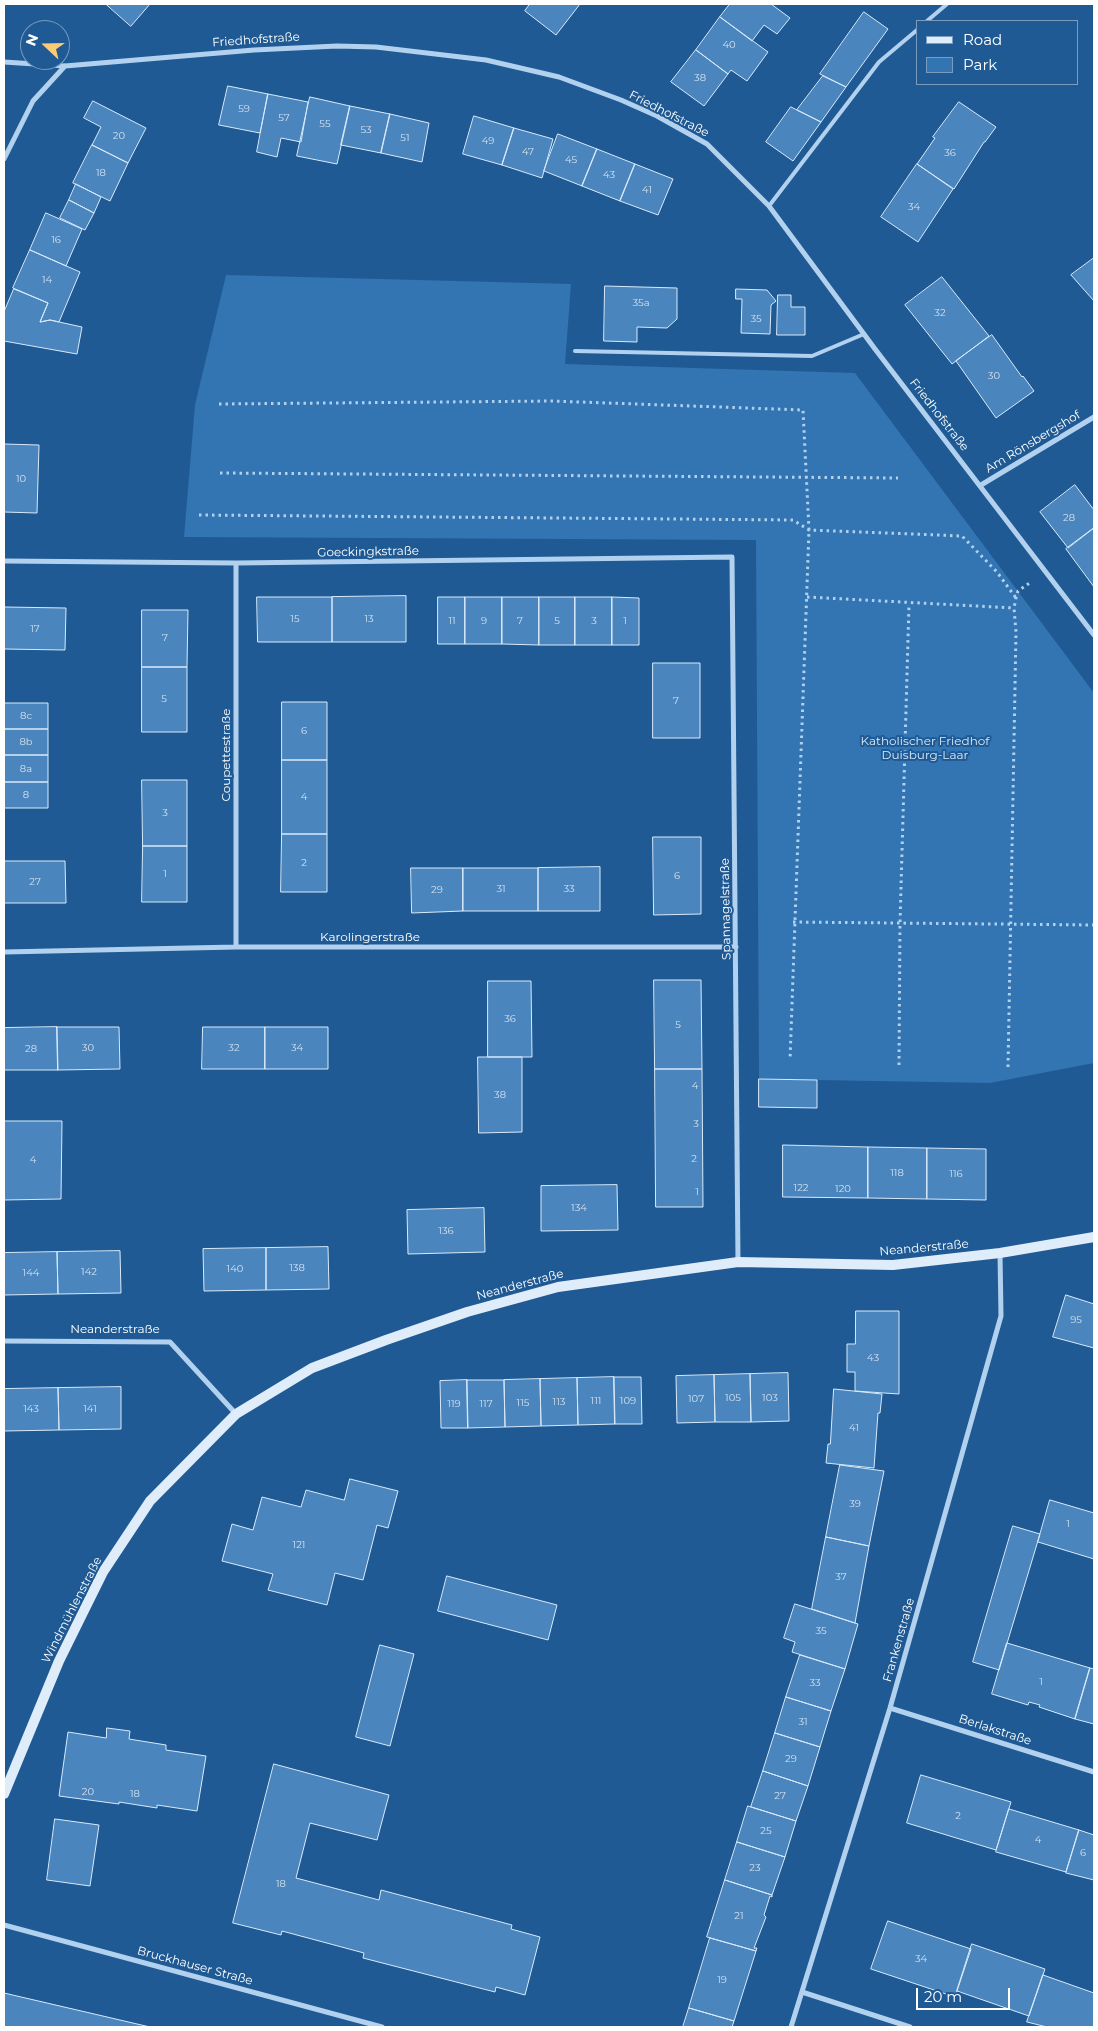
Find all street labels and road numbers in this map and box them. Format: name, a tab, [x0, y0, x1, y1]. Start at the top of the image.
street label: Friedhofstraße	[212, 30, 300, 50]
street label: Friedhofstraße	[627, 88, 711, 140]
street label: Friedhofstraße	[906, 376, 972, 454]
street label: Am Rönsbergshof	[983, 408, 1083, 476]
street label: Goeckingkstraße	[317, 544, 419, 560]
street label: Coupettestraße	[219, 708, 233, 802]
street label: Spannagelstraße	[718, 858, 734, 960]
street label: Karolingerstraße	[320, 930, 420, 944]
street label: Neanderstraße	[879, 1237, 969, 1259]
street label: Neanderstraße	[475, 1266, 565, 1304]
street label: Neanderstraße	[70, 1322, 160, 1336]
street label: Windmühlenstraße	[39, 1554, 105, 1666]
street label: Frankenstraße	[880, 1596, 918, 1684]
street label: Berlakstraße	[957, 1711, 1033, 1749]
street label: Bruckhauser Straße	[136, 1944, 254, 1988]

